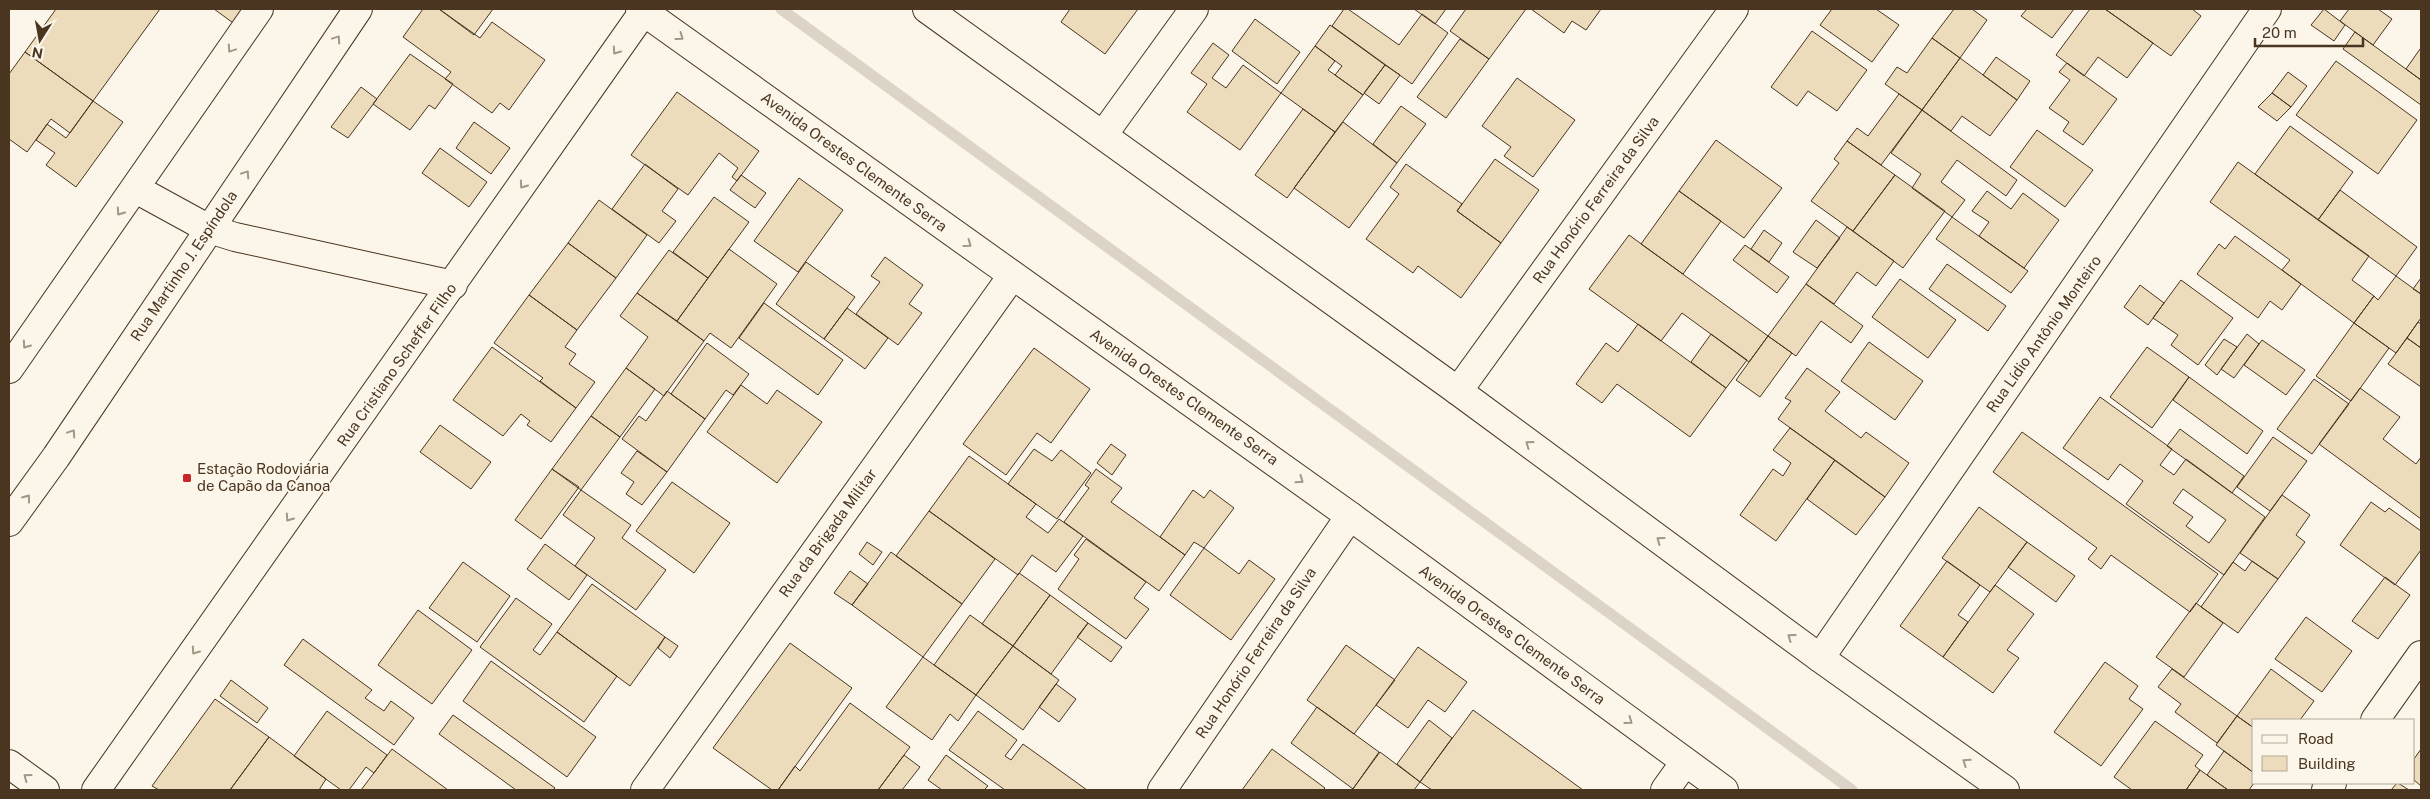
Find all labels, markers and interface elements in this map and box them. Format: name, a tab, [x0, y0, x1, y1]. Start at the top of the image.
north arrow	[15, 15, 65, 65]
scale bar	[2255, 15, 2362, 47]
text: 20 m	[2262, 24, 2297, 41]
one-way arrow	[674, 31, 684, 40]
one-way arrow	[331, 35, 340, 45]
one-way arrow	[228, 43, 237, 53]
text: N	[31, 44, 44, 62]
one-way arrow	[613, 45, 622, 55]
street label: Avenida Orestes Clemente Serra	[758, 88, 950, 235]
street label: Rua Honório Ferreira da Silva	[1529, 113, 1662, 287]
one-way arrow	[240, 170, 249, 179]
one-way arrow	[520, 179, 529, 188]
street label: Rua Martinho J. Espíndola	[127, 187, 240, 344]
one-way arrow	[117, 206, 126, 216]
one-way arrow	[962, 238, 972, 247]
street label: Rua Lídio Antônio Monteiro	[1983, 252, 2104, 415]
street label: Rua Cristiano Scheffer Filho	[334, 280, 460, 450]
street label: Avenida Orestes Clemente Serra	[1087, 325, 1282, 468]
one-way arrow	[23, 339, 32, 349]
one-way arrow	[66, 429, 75, 438]
one-way arrow	[1525, 441, 1535, 450]
place label: Estação Rodoviária de Capão da Canoa	[197, 460, 330, 494]
street label: Rua da Brigada Militar	[775, 465, 880, 600]
marker: Estação Rodoviária de Capão da Canoa	[181, 472, 193, 484]
one-way arrow	[1294, 475, 1303, 483]
one-way arrow	[21, 495, 29, 504]
one-way arrow	[286, 512, 294, 521]
one-way arrow	[1657, 538, 1666, 546]
street label: Avenida Orestes Clemente Serra	[1416, 561, 1608, 708]
street label: Rua Honório Ferreira da Silva	[1192, 564, 1319, 741]
one-way arrow	[1787, 634, 1797, 643]
one-way arrow	[192, 645, 201, 655]
one-way arrow	[1623, 715, 1633, 724]
legend	[2252, 719, 2415, 784]
text: Road	[2298, 730, 2334, 747]
text: Building	[2298, 755, 2356, 772]
one-way arrow	[1962, 759, 1972, 768]
one-way arrow	[23, 774, 33, 783]

